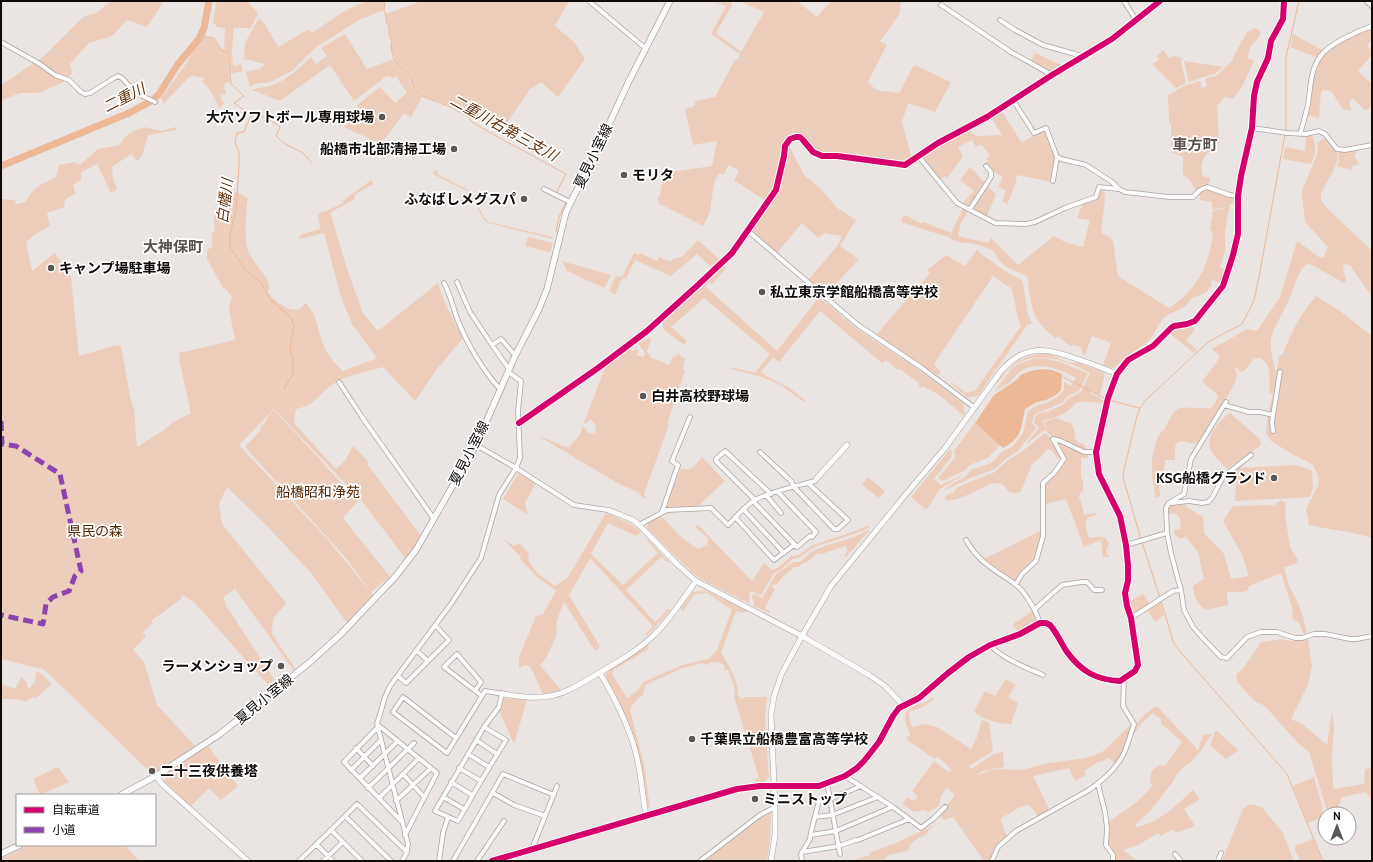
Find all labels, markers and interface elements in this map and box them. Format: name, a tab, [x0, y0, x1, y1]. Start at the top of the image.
water label: 二重川	[100, 79, 150, 116]
water label: 二重川右第三支川	[447, 91, 563, 166]
place label: 大穴ソフトボール専用球場	[206, 108, 374, 126]
marker: 大穴ソフトボール専用球場	[377, 112, 387, 122]
street label: 夏見小室線	[570, 121, 616, 191]
district label: 車方町	[1172, 136, 1218, 154]
place label: 船橋市北部清掃工場	[320, 140, 446, 158]
marker: 船橋市北部清掃工場	[449, 144, 459, 154]
place label: モリタ	[632, 166, 674, 184]
marker: モリタ	[619, 170, 629, 180]
water label: 白幡川	[213, 176, 237, 224]
place label: ふなばしメグスパ	[404, 190, 516, 208]
marker: ふなばしメグスパ	[519, 194, 529, 204]
district label: 大神保町	[143, 238, 203, 256]
place label: キャンプ場駐車場	[59, 259, 171, 277]
marker: キャンプ場駐車場	[46, 263, 56, 273]
place label: 私立東京学館船橋高等学校	[770, 283, 938, 301]
marker: 私立東京学館船橋高等学校	[757, 287, 767, 297]
place label: 白井高校野球場	[651, 387, 749, 405]
marker: 白井高校野球場	[638, 391, 648, 401]
street label: 夏見小室線	[445, 418, 493, 488]
place label: KSG船橋グランド	[1156, 469, 1266, 487]
marker: KSG船橋グランド	[1269, 473, 1279, 483]
park label: 船橋昭和浄苑	[276, 483, 360, 501]
park label: 県民の森	[67, 522, 123, 540]
place label: ラーメンショップ	[162, 657, 273, 675]
marker: ラーメンショップ	[276, 661, 286, 671]
street label: 夏見小室線	[231, 670, 297, 728]
place label: 千葉県立船橋豊富高等学校	[700, 730, 868, 748]
marker: 千葉県立船橋豊富高等学校	[687, 734, 697, 744]
place label: 二十三夜供養塔	[160, 762, 258, 780]
marker: 二十三夜供養塔	[147, 766, 157, 776]
place label: ミニストップ	[763, 790, 847, 808]
legend	[16, 794, 156, 846]
marker: ミニストップ	[750, 794, 760, 804]
text: 自転車道	[52, 802, 100, 817]
north arrow	[1317, 806, 1357, 846]
text: N	[1333, 809, 1341, 823]
text: 小道	[52, 822, 76, 837]

